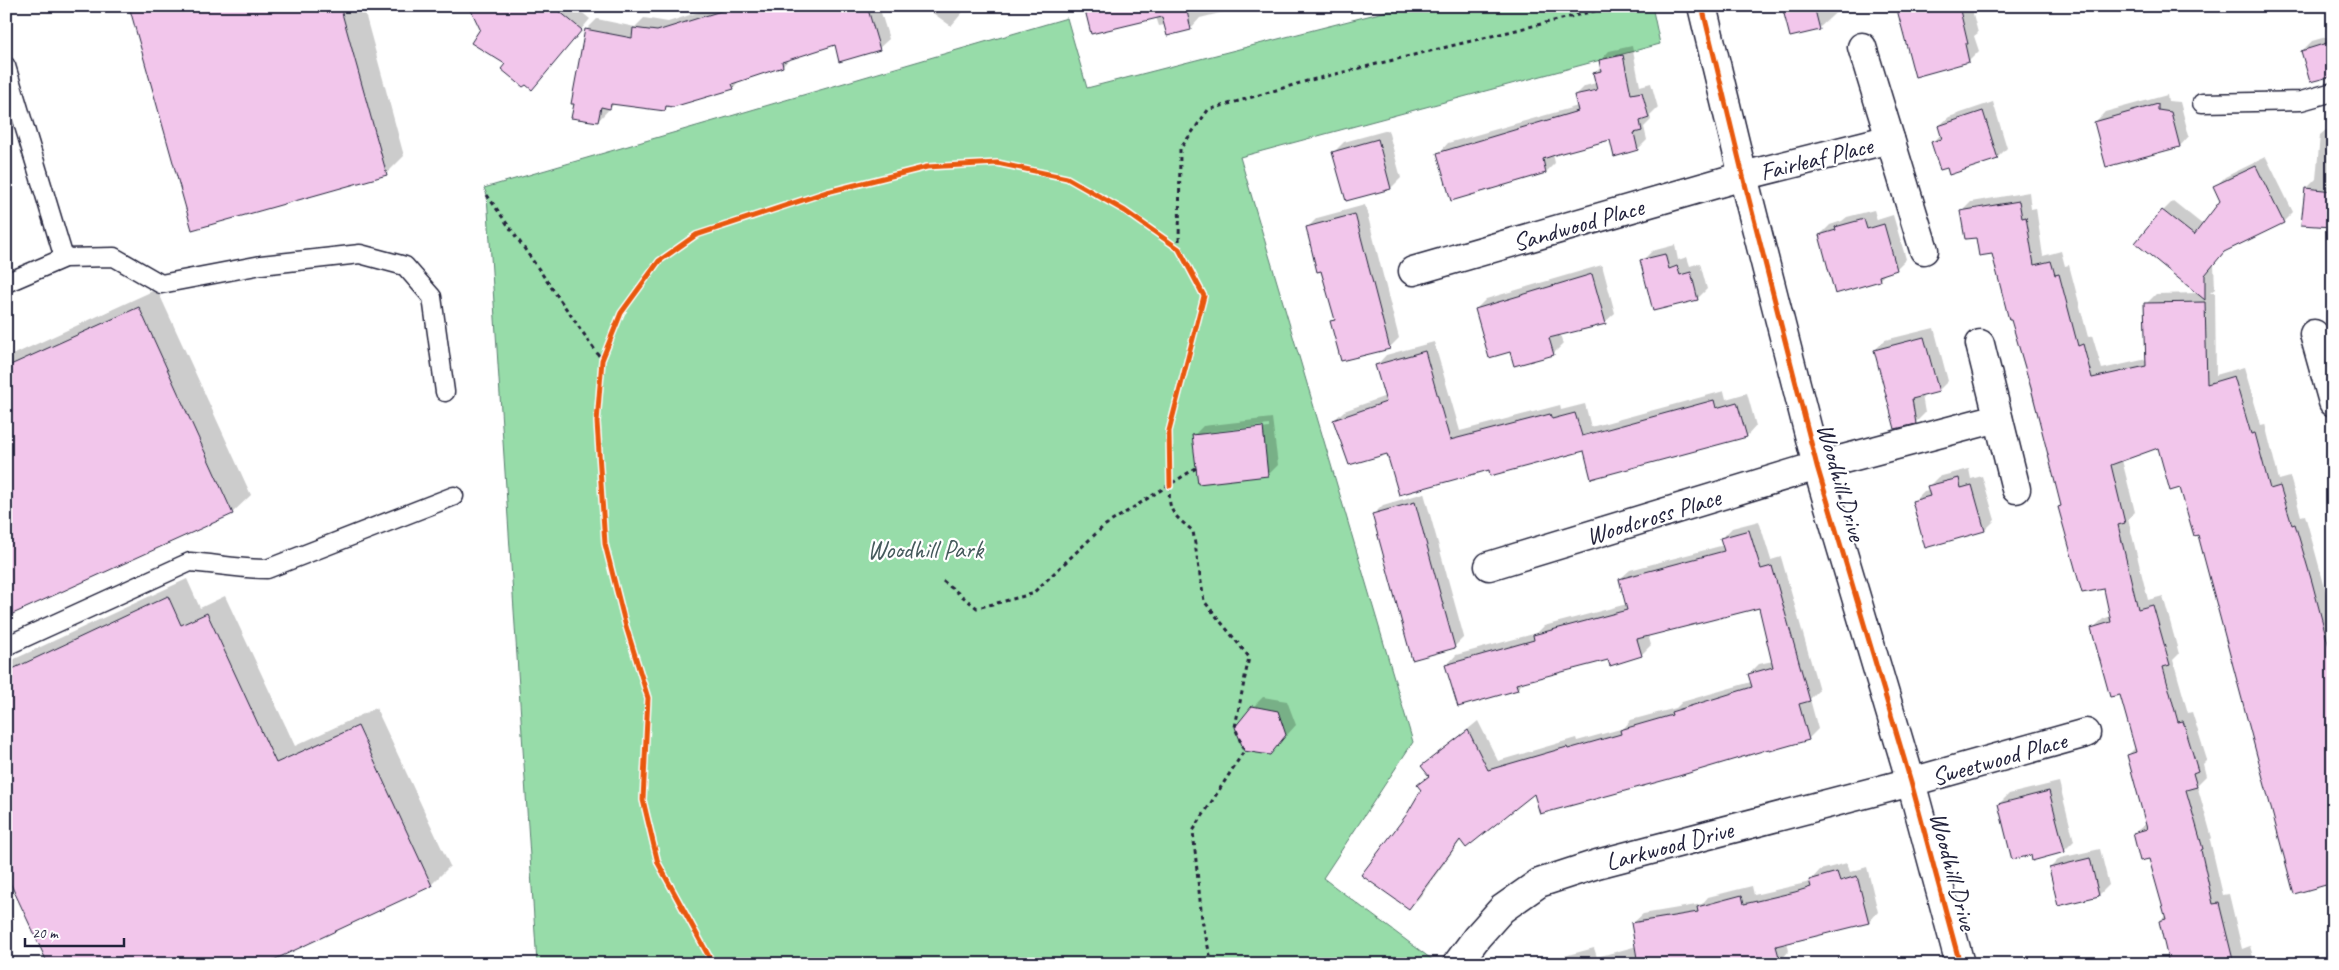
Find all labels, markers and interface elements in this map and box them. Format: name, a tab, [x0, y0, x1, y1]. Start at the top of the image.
street label: Fairleaf Place	[1757, 129, 1878, 188]
street label: Sandwood Place	[1509, 191, 1649, 259]
street label: Woodhill Drive	[1809, 420, 1874, 546]
street label: Woodcross Place	[1582, 481, 1726, 553]
park label: Woodhill Park	[867, 534, 985, 566]
street label: Sweetwood Place	[1928, 724, 2072, 793]
street label: Woodhill Drive	[1922, 809, 1985, 935]
street label: Larkwood Drive	[1602, 813, 1738, 878]
scale bar	[25, 915, 124, 947]
text: 20 m	[32, 924, 59, 943]

